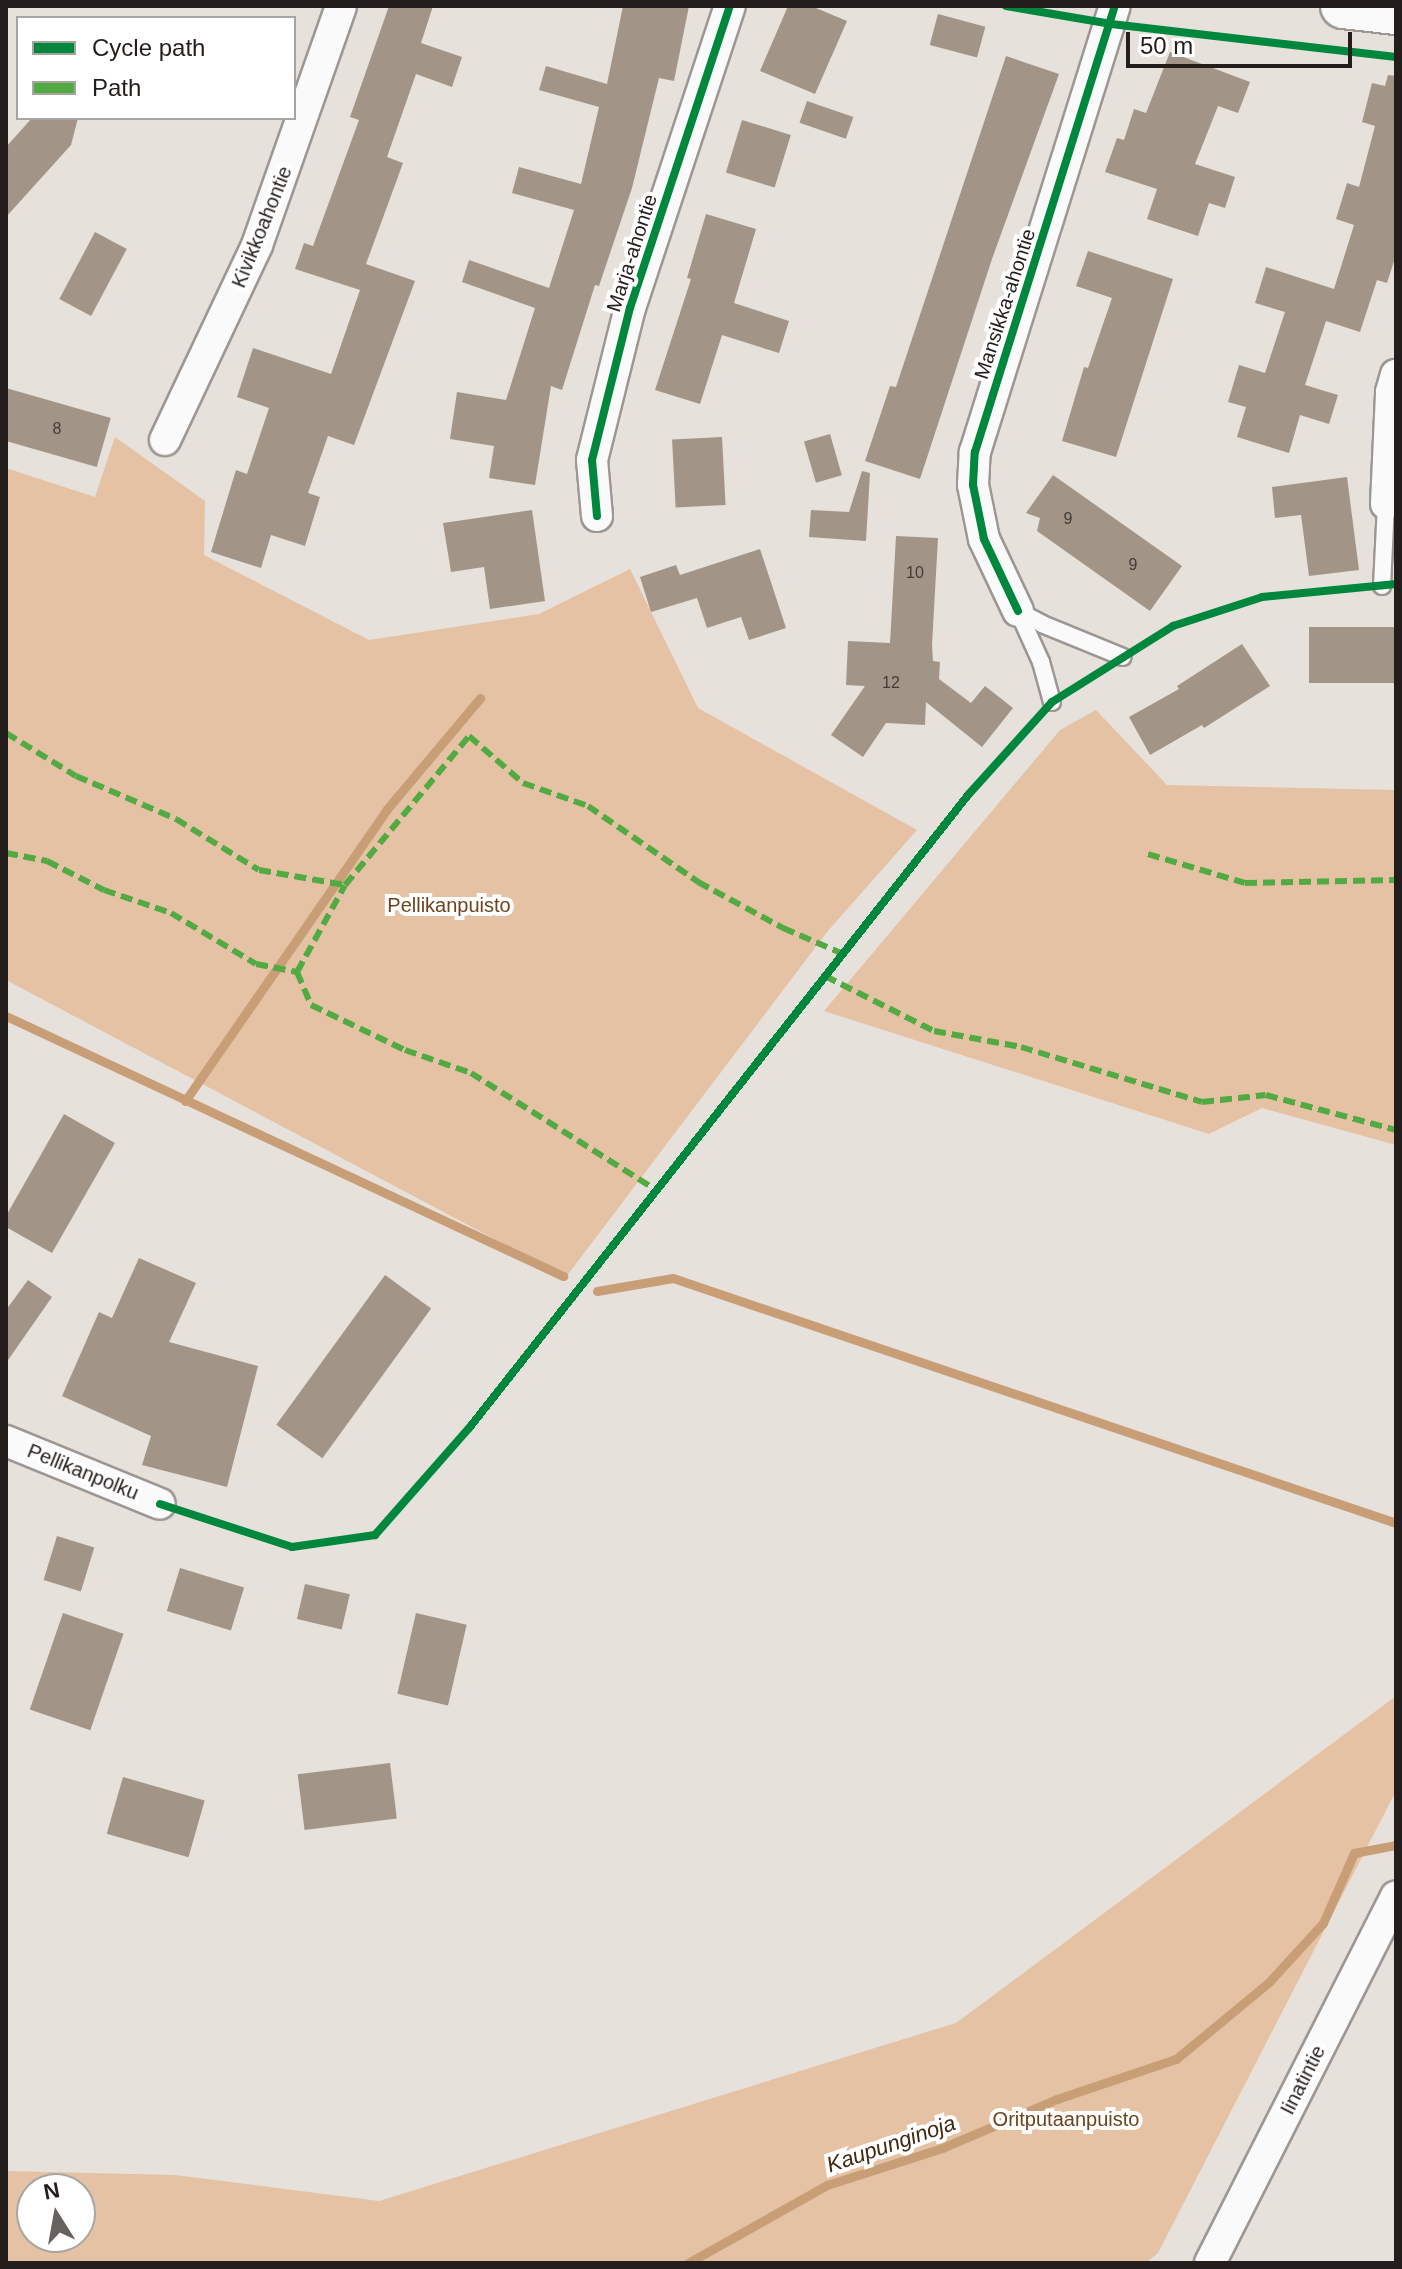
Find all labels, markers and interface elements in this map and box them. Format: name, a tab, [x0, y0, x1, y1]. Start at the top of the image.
legend	[16, 16, 296, 120]
scale bar	[1130, 16, 1356, 66]
text: 50 m	[1140, 32, 1193, 59]
text: Cycle path	[92, 34, 205, 61]
text: Path	[92, 74, 141, 101]
street label: Kivikkoahontie	[227, 163, 297, 291]
street label: Marja-ahontie	[602, 191, 662, 315]
street label: Mansikka-ahontie	[969, 226, 1041, 382]
house number: 8	[53, 419, 61, 439]
house number: 9	[1064, 509, 1072, 529]
house number: 9	[1129, 555, 1137, 575]
house number: 10	[906, 563, 924, 583]
house number: 12	[882, 673, 900, 693]
park label: Pellikanpuisto	[387, 893, 511, 917]
street label: Pellikanpolku	[24, 1439, 142, 1505]
street label: Iinatintie	[1275, 2041, 1331, 2119]
park label: Oritputaanpuisto	[993, 2107, 1139, 2131]
water label: Kaupunginoja	[823, 2110, 959, 2178]
north arrow	[16, 2173, 96, 2253]
text: N	[42, 2177, 62, 2205]

